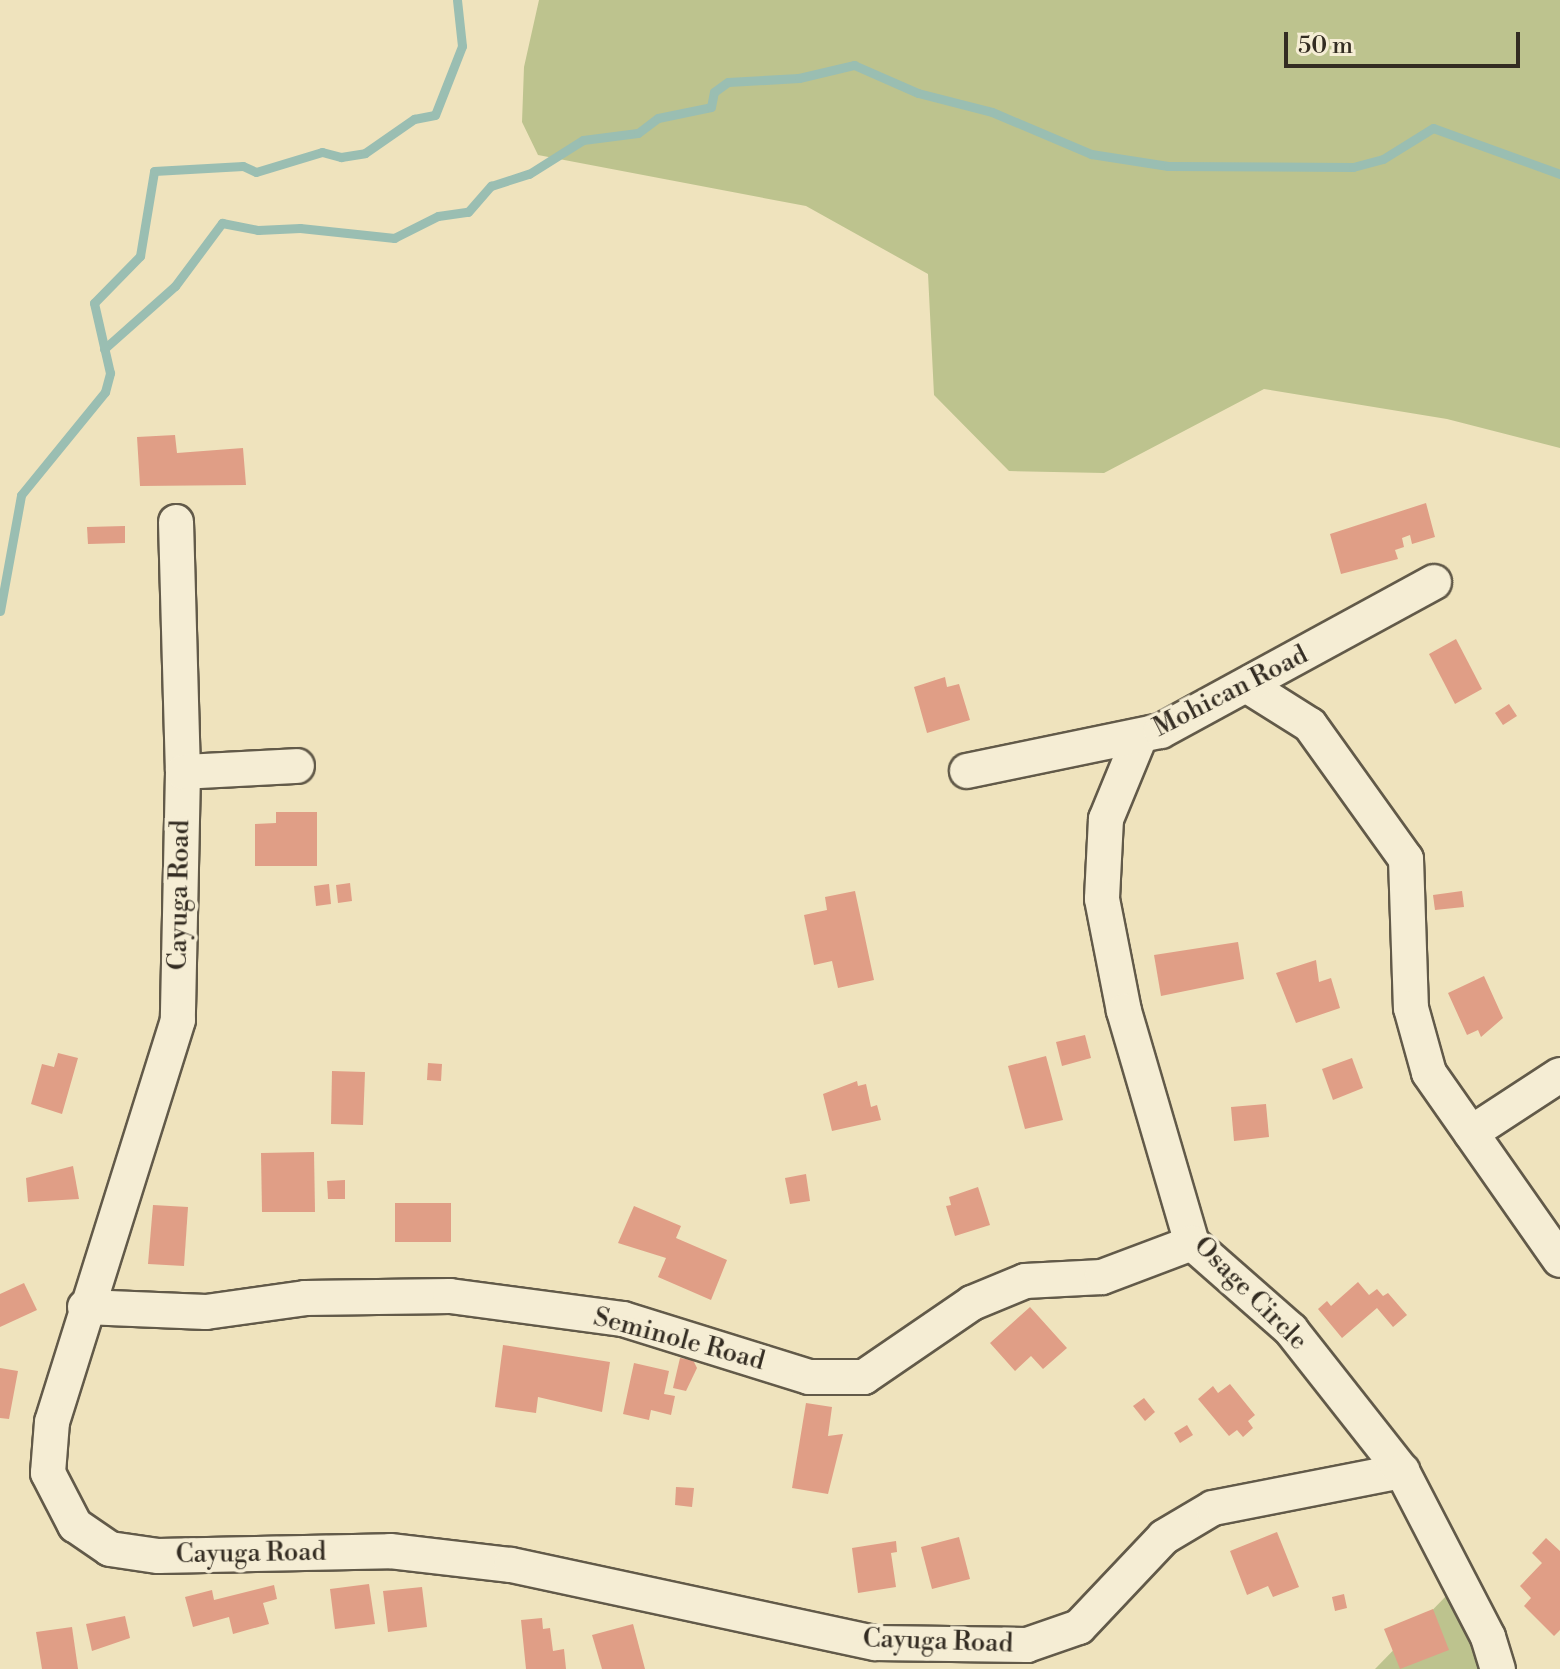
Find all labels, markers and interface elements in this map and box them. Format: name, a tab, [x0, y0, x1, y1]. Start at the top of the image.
scale bar	[1288, 16, 1524, 66]
text: 50 m	[1298, 31, 1353, 61]
street label: Mohican Road	[1149, 640, 1313, 744]
street label: Cayuga Road	[163, 819, 197, 971]
street label: Osage Circle	[1187, 1231, 1313, 1357]
street label: Seminole Road	[590, 1302, 768, 1378]
street label: Cayuga Road	[175, 1537, 327, 1571]
street label: Cayuga Road	[862, 1624, 1014, 1660]

